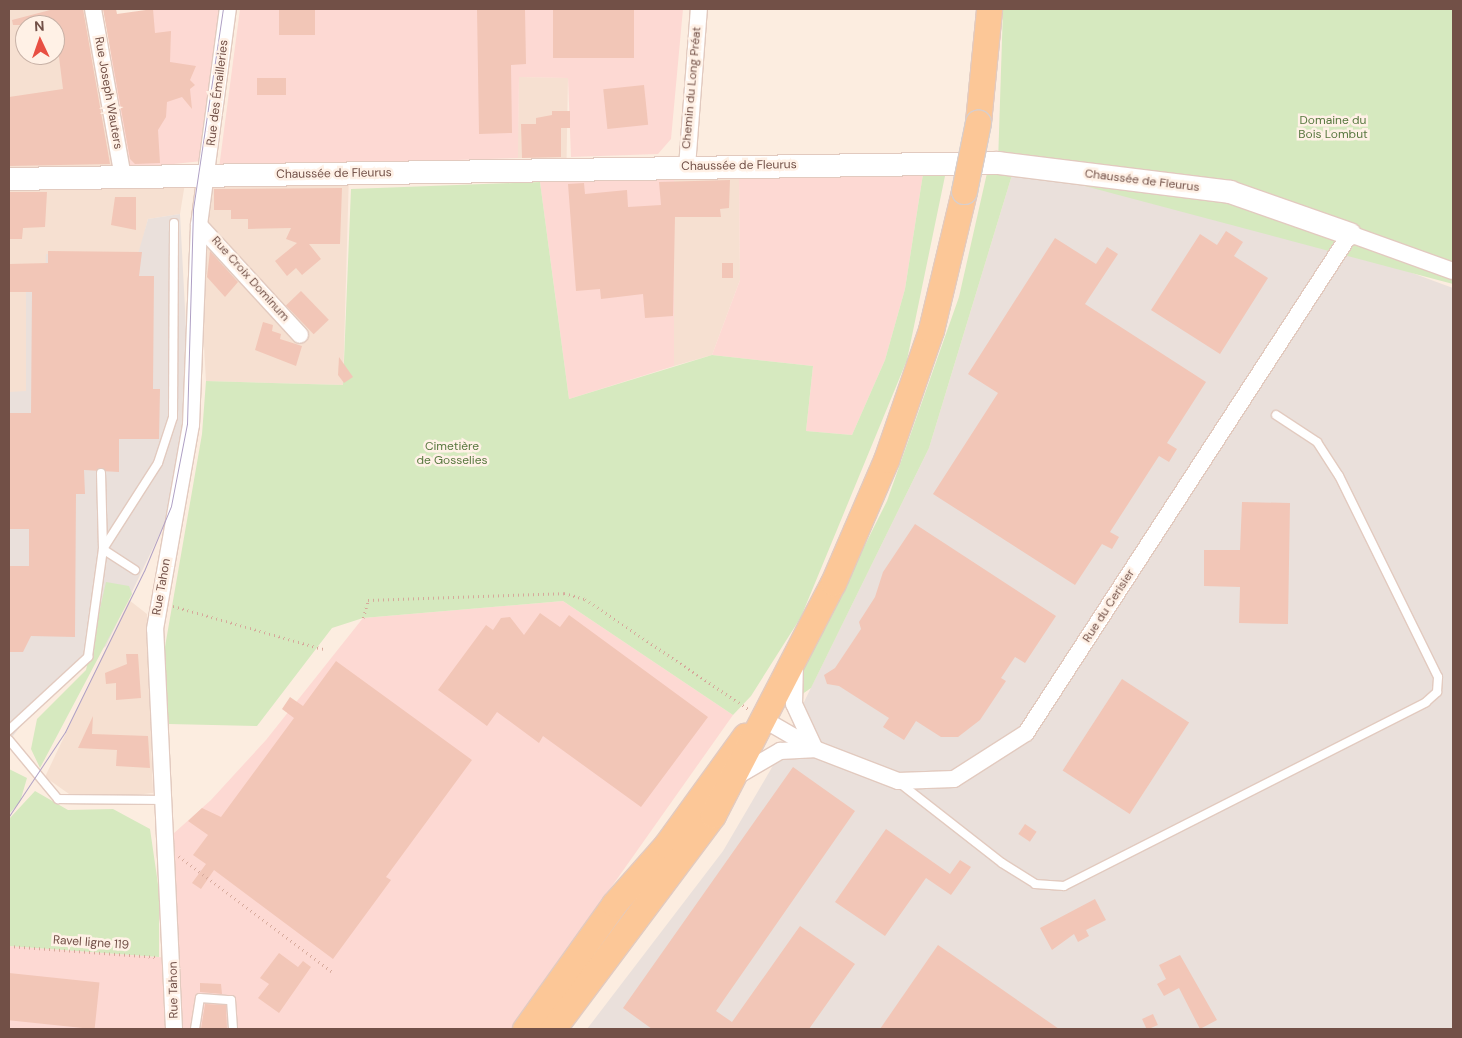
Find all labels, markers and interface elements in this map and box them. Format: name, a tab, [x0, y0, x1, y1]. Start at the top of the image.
north arrow	[15, 15, 65, 65]
text: N	[34, 17, 45, 35]
street label: Chemin du Long Préat	[679, 26, 705, 150]
street label: Rue Joseph Wauters	[91, 36, 125, 150]
street label: Rue des Émailleries	[204, 39, 232, 147]
park label: Domaine du Bois Lombut	[1298, 114, 1368, 142]
street label: Chaussée de Fleurus	[681, 158, 797, 174]
street label: Chaussée de Fleurus	[276, 166, 392, 182]
street label: Chaussée de Fleurus	[1084, 167, 1200, 195]
street label: Rue Croix Dominum	[208, 234, 292, 324]
park label: Cimetière de Gosselies	[416, 440, 488, 468]
street label: Rue Tahon	[150, 558, 174, 616]
street label: Rue du Cerisier	[1080, 567, 1138, 645]
street label: Ravel ligne 119	[53, 933, 129, 953]
street label: Rue Tahon	[166, 961, 182, 1019]

